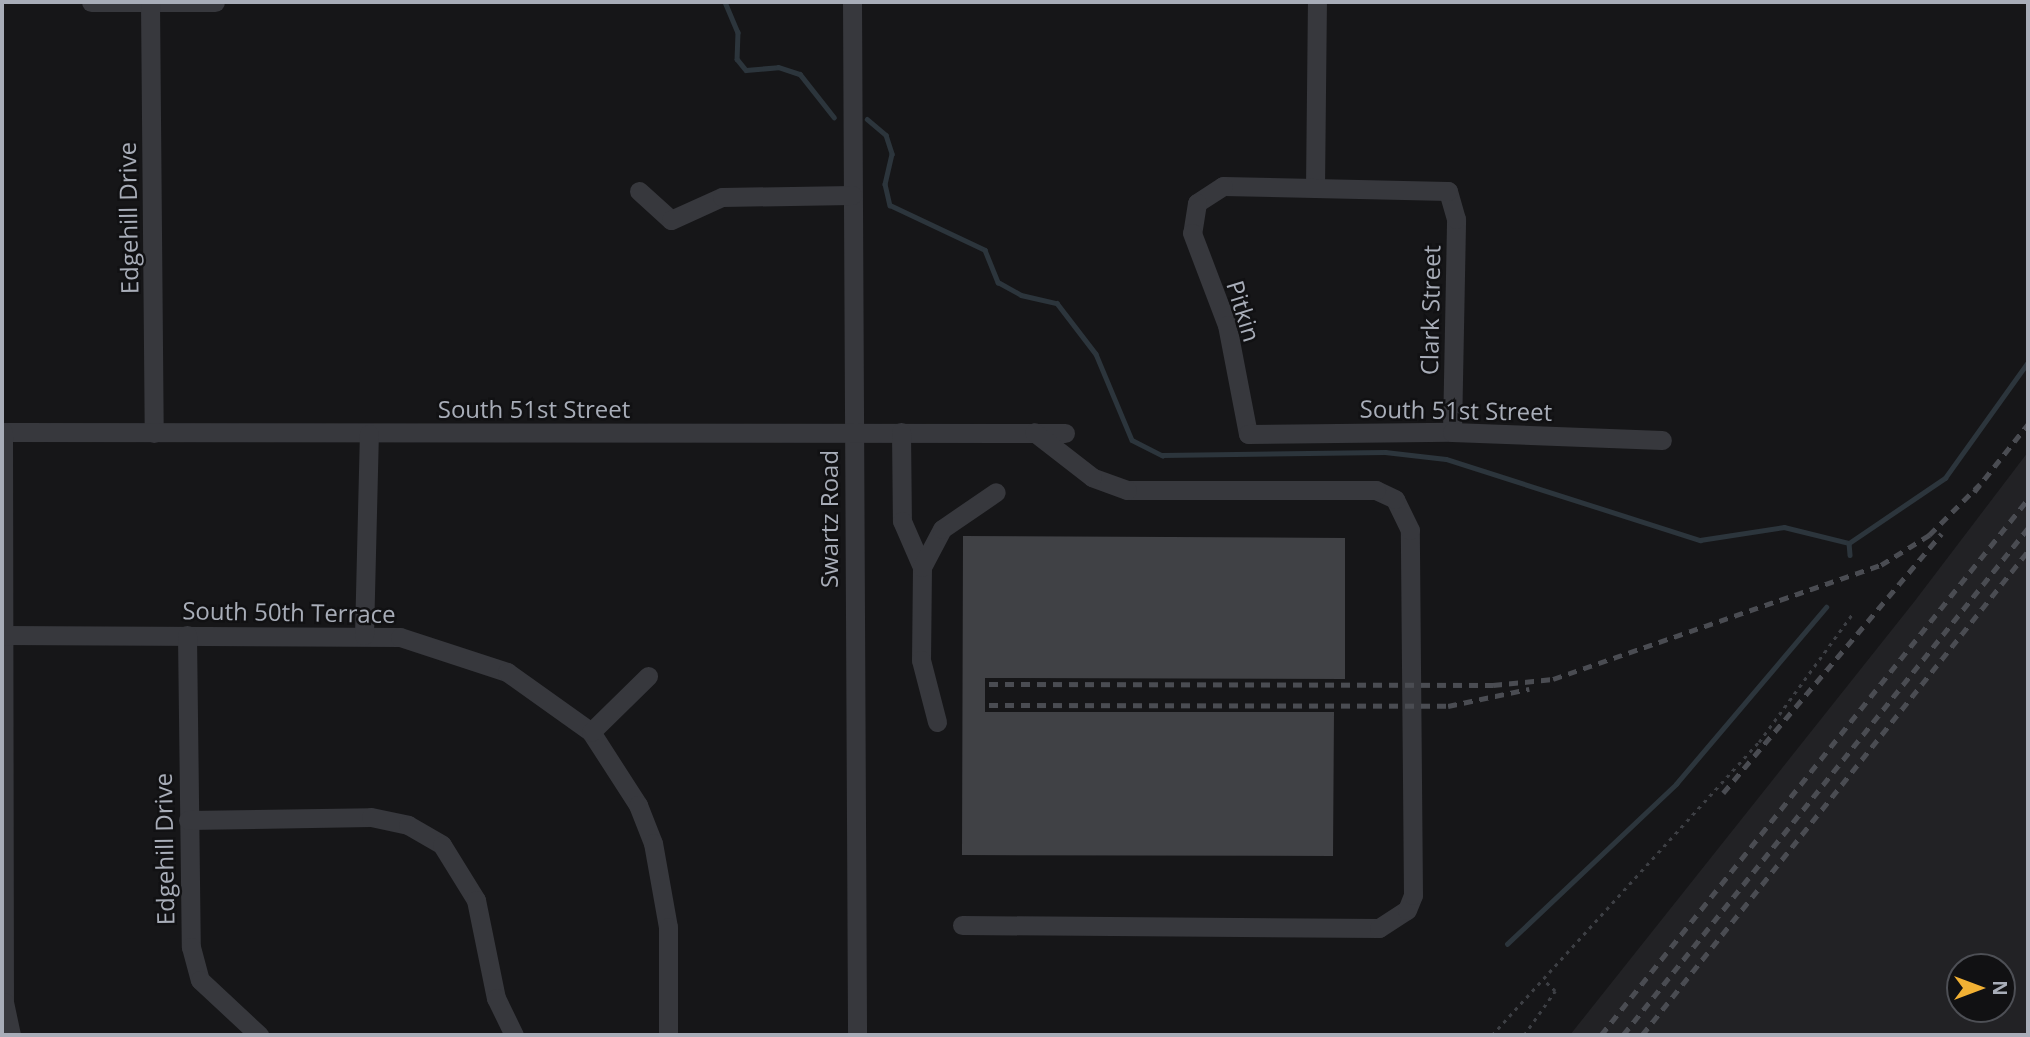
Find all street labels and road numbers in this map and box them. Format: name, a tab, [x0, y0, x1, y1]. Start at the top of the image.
street label: Edgehill Drive	[112, 142, 144, 294]
street label: Clark Street	[1414, 245, 1446, 375]
street label: Pitkin	[1221, 277, 1267, 345]
street label: South 51st Street	[1359, 394, 1553, 426]
street label: South 51st Street	[438, 395, 630, 423]
street label: Swartz Road	[815, 450, 843, 588]
street label: South 50th Terrace	[182, 596, 396, 628]
street label: Edgehill Drive	[148, 773, 180, 925]

